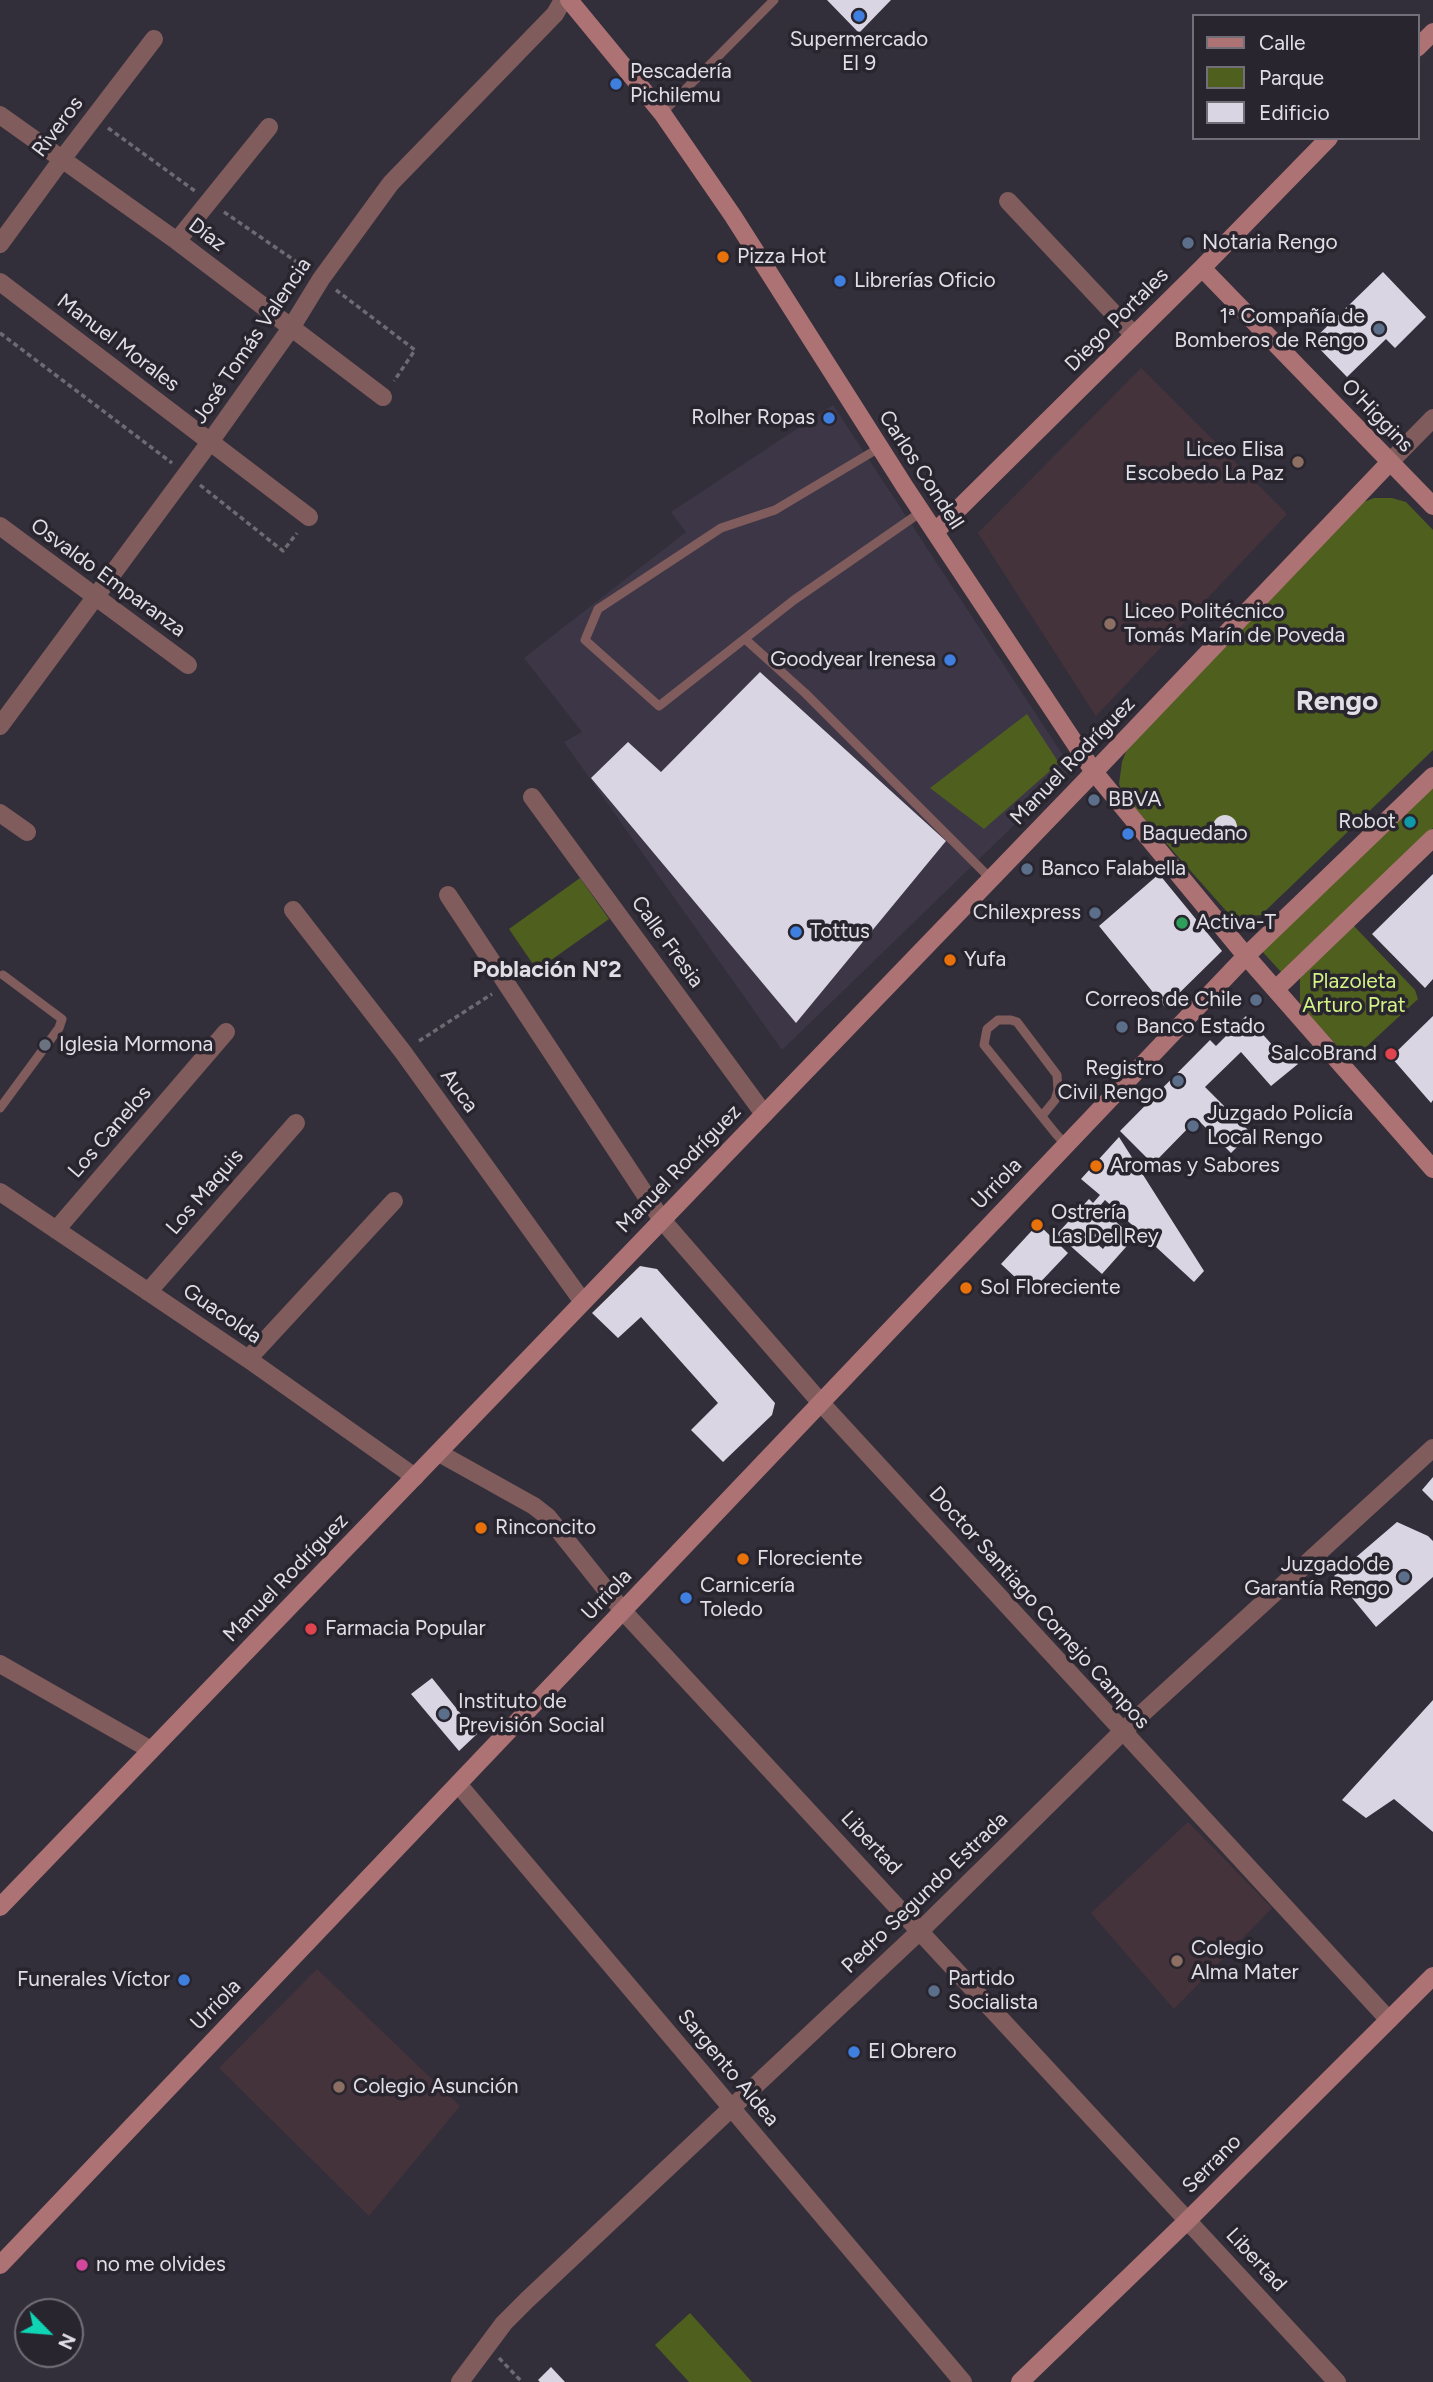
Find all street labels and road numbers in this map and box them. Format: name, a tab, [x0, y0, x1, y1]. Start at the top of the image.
street label: Riveros	[27, 92, 89, 162]
street label: Díaz	[183, 213, 231, 257]
street label: José Tomás Valencia	[187, 253, 317, 429]
street label: Diego Portales	[1060, 263, 1174, 377]
street label: Manuel Morales	[52, 289, 184, 397]
street label: O'Higgins	[1336, 374, 1418, 458]
street label: Carlos Condell	[873, 406, 969, 534]
street label: Osvaldo Emparanza	[25, 513, 191, 643]
street label: Manuel Rodríguez	[1005, 692, 1141, 830]
street label: Calle Fresia	[625, 891, 709, 993]
street label: Auca	[435, 1064, 483, 1118]
street label: Los Canelos	[63, 1081, 157, 1183]
street label: Manuel Rodríguez	[611, 1100, 747, 1238]
street label: Los Maquis	[161, 1144, 249, 1240]
street label: Urriola	[967, 1153, 1027, 1215]
street label: Guacolda	[178, 1279, 266, 1349]
street label: Doctor Santiago Cornejo Campos	[923, 1482, 1155, 1734]
street label: Manuel Rodríguez	[218, 1509, 354, 1647]
street label: Urriola	[577, 1564, 637, 1626]
street label: Libertad	[835, 1806, 907, 1880]
street label: Pedro Segundo Estrada	[837, 1807, 1013, 1979]
street label: Urriola	[186, 1974, 246, 2036]
street label: Sargento Aldea	[672, 2004, 784, 2132]
street label: Serrano	[1177, 2129, 1247, 2199]
street label: Libertad	[1220, 2223, 1292, 2297]

